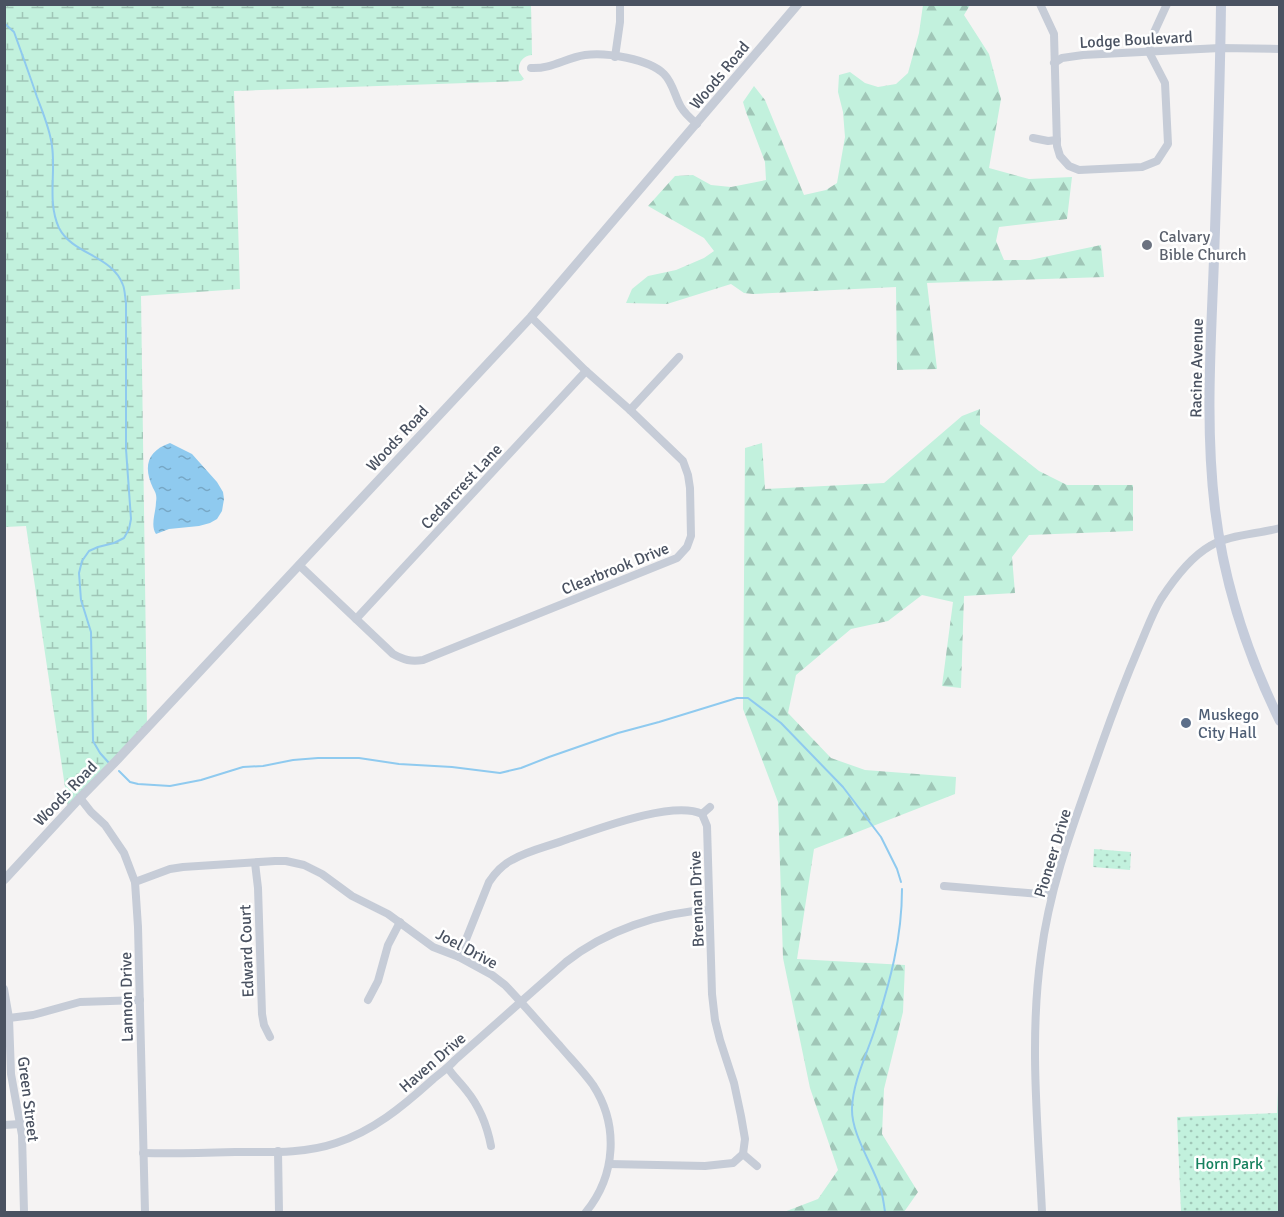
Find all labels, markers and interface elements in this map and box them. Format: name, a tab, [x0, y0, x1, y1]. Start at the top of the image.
street label: Lodge Boulevard	[1079, 27, 1193, 53]
street label: Woods Road	[685, 37, 754, 114]
place label: Calvary Bible Church	[1159, 227, 1246, 265]
marker: Calvary Bible Church	[1140, 238, 1154, 252]
street label: Racine Avenue	[1186, 318, 1208, 418]
street label: Woods Road	[362, 402, 433, 476]
street label: Cedarcrest Lane	[417, 440, 507, 534]
street label: Clearbrook Drive	[559, 538, 672, 600]
place label: Muskego City Hall	[1198, 705, 1259, 743]
marker: Muskego City Hall	[1179, 716, 1193, 730]
street label: Woods Road	[30, 757, 102, 830]
street label: Pioneer Drive	[1030, 807, 1076, 900]
street label: Brennan Drive	[685, 850, 709, 948]
street label: Edward Court	[235, 904, 259, 998]
street label: Joel Drive	[432, 924, 501, 974]
street label: Lannon Drive	[116, 952, 138, 1042]
street label: Haven Drive	[395, 1028, 470, 1097]
street label: Green Street	[13, 1055, 43, 1143]
park label: Horn Park	[1195, 1154, 1263, 1174]

